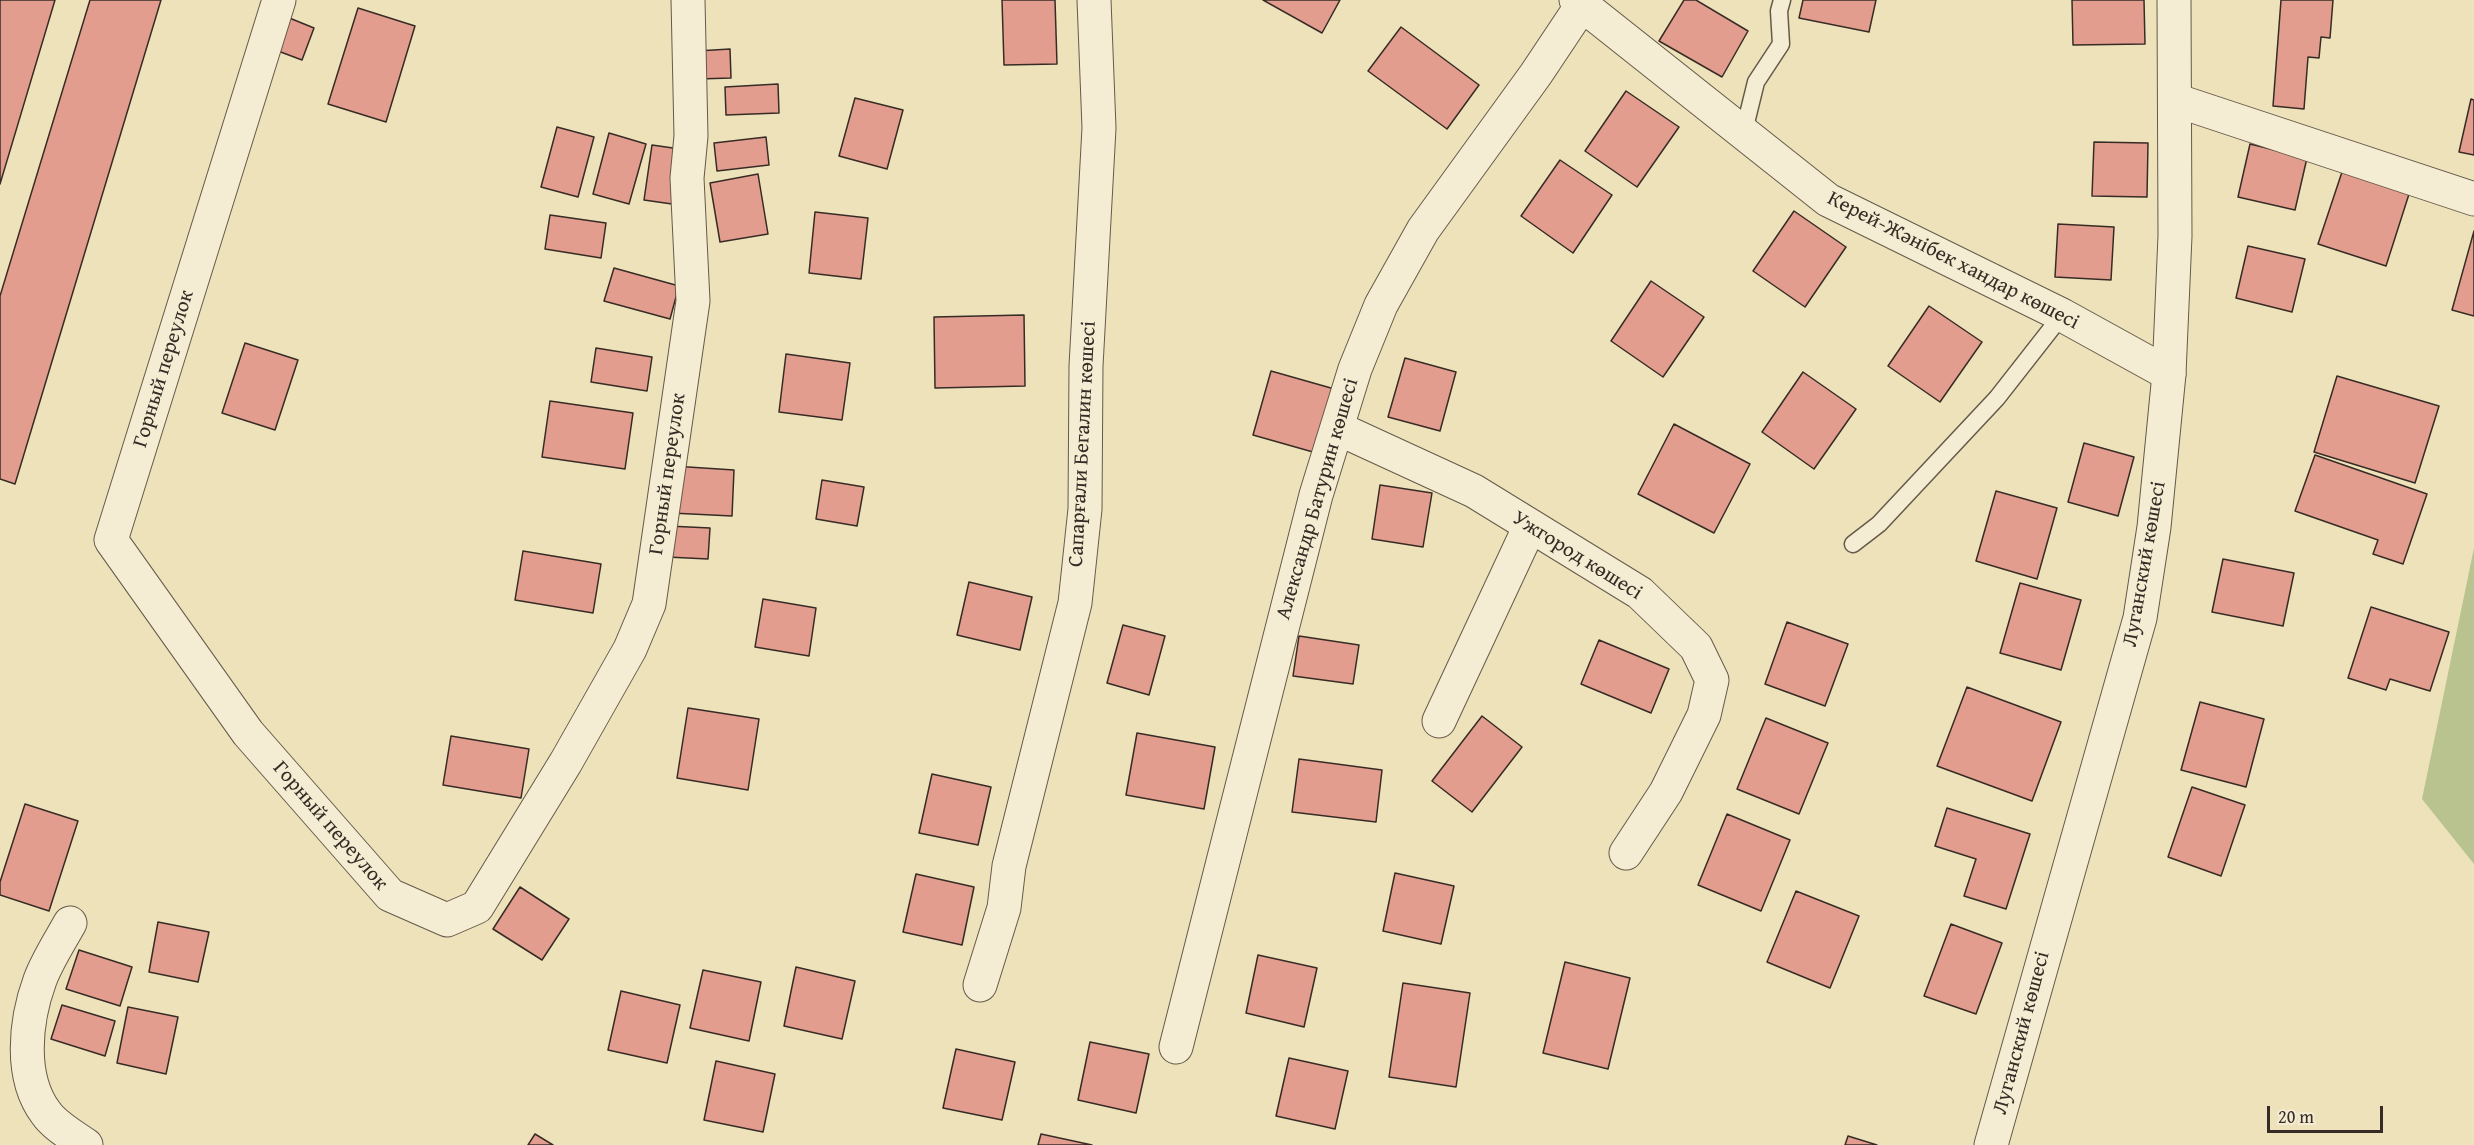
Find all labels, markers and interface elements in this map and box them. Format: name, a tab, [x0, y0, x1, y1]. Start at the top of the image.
street label: Керей-Жәнібек хандар көшесі	[1823, 186, 2083, 336]
street label: Горный переулок	[128, 287, 200, 451]
street label: Сапарғали Бегалин көшесі	[1064, 320, 1102, 568]
street label: Александр Батурин көшесі	[1271, 375, 1365, 623]
street label: Горный переулок	[644, 392, 692, 556]
street label: Луганский көшесі	[2118, 479, 2172, 649]
street label: Ужгород көшесі	[1507, 506, 1647, 606]
street label: Горный переулок	[267, 756, 393, 896]
street label: Луганский көшесі	[1988, 949, 2056, 1117]
scale bar	[2270, 1094, 2386, 1132]
text: 20 m	[2278, 1103, 2314, 1130]

